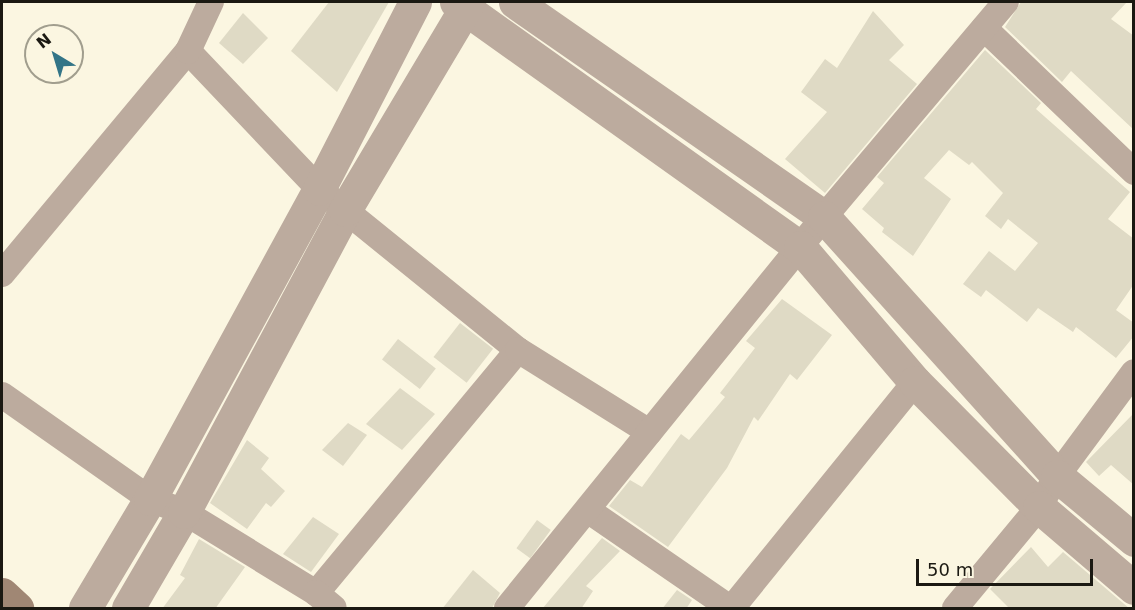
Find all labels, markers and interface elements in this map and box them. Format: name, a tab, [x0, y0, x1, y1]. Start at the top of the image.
north arrow	[24, 24, 84, 84]
text: N	[33, 29, 55, 53]
scale bar	[919, 547, 1096, 585]
text: 50 m	[927, 559, 973, 580]

